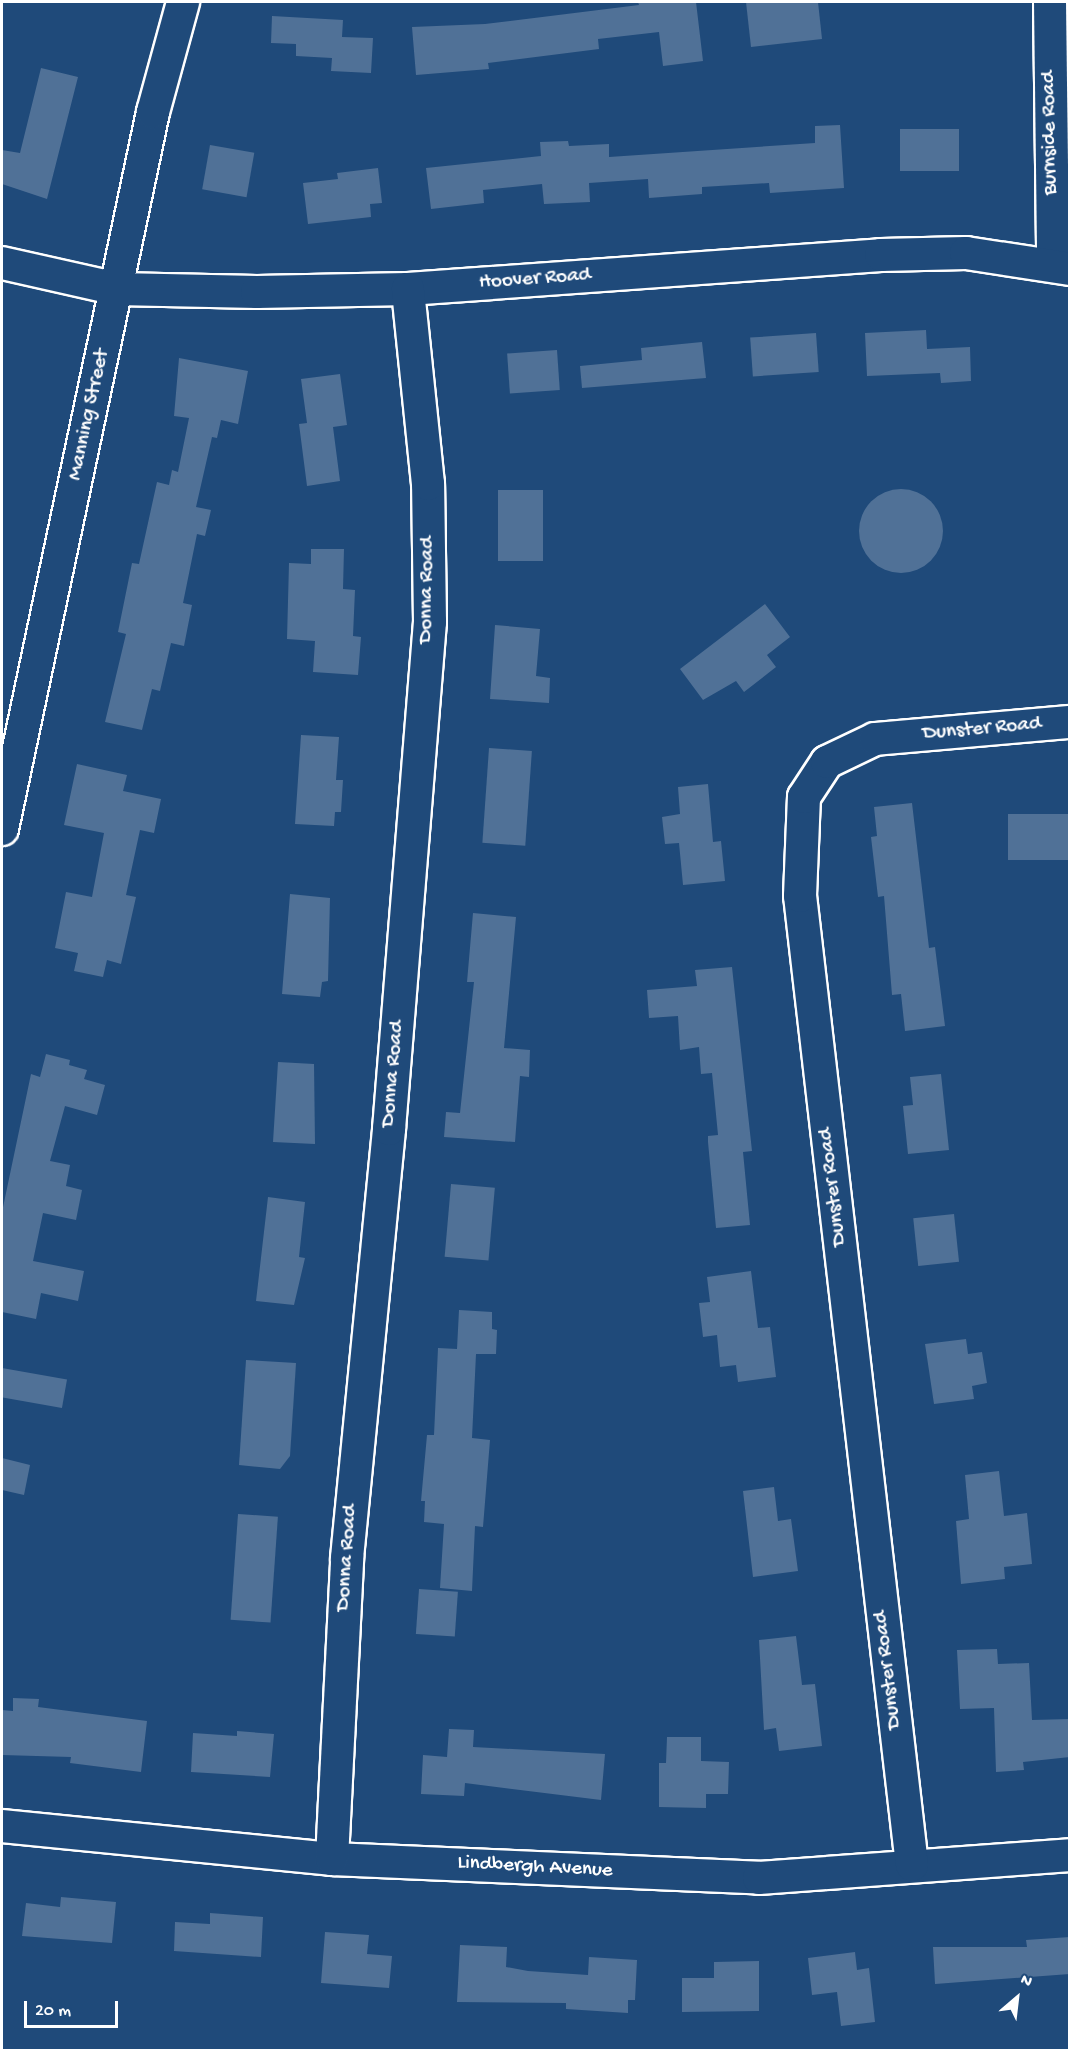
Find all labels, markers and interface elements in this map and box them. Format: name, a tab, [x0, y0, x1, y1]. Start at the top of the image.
street label: Burnside Road	[1037, 71, 1065, 195]
street label: Hoover Road	[478, 264, 592, 296]
street label: Manning Street	[64, 347, 116, 483]
street label: Donna Road	[414, 536, 442, 644]
street label: Dunster Road	[922, 712, 1042, 748]
street label: Donna Road	[377, 1020, 411, 1128]
street label: Dunster Road	[814, 1126, 854, 1248]
street label: Donna Road	[332, 1504, 364, 1612]
street label: Dunster Road	[869, 1609, 909, 1731]
street label: Lindbergh Avenue	[457, 1851, 613, 1885]
north arrow	[987, 1968, 1047, 2028]
text: N	[1017, 1971, 1035, 1993]
scale bar	[27, 1989, 122, 2027]
text: 20 m	[35, 2001, 71, 2022]

